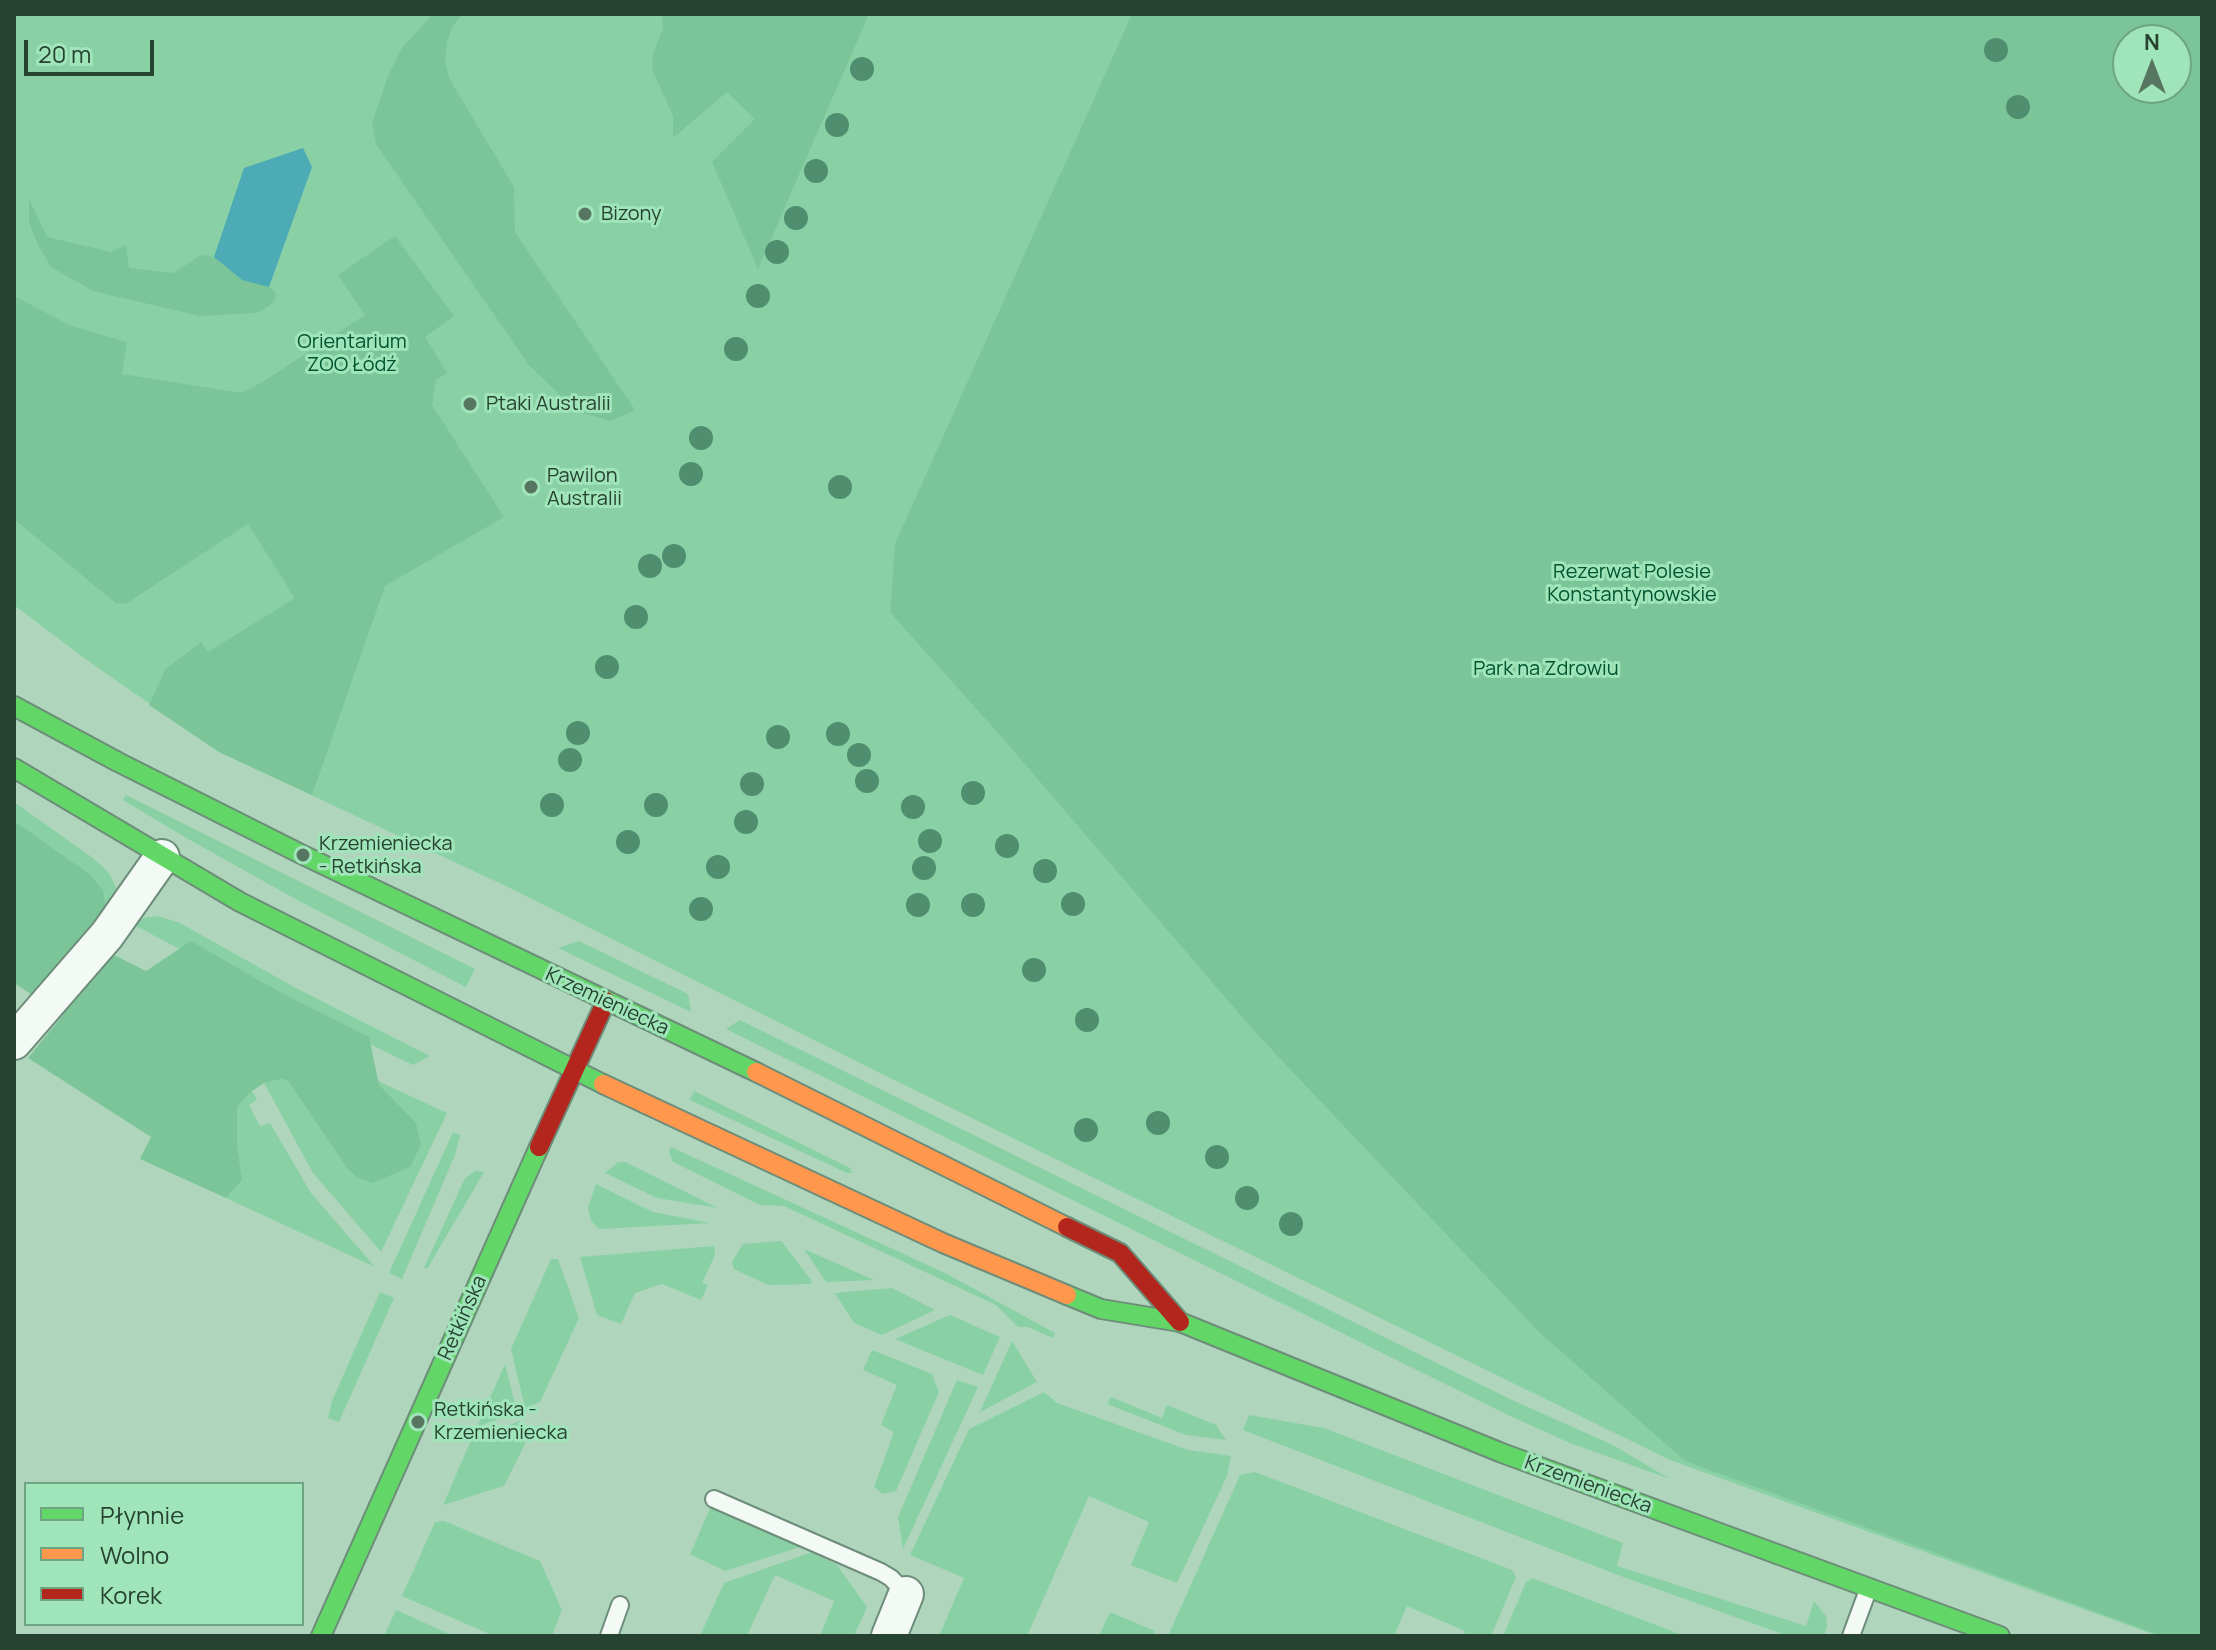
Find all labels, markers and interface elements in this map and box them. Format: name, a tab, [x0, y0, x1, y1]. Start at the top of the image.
scale bar	[28, 24, 158, 74]
north arrow	[2112, 24, 2192, 104]
text: N	[2144, 27, 2160, 57]
text: 20 m	[38, 37, 91, 70]
place label: Bizony	[601, 202, 662, 226]
marker: Bizony	[576, 205, 594, 223]
park label: Orientarium ZOO Łódź	[297, 330, 407, 377]
place label: Ptaki Australii	[486, 392, 611, 416]
marker: Ptaki Australii	[461, 395, 479, 413]
place label: Pawilon Australii	[547, 464, 622, 511]
marker: Pawilon Australii	[522, 478, 540, 496]
park label: Rezerwat Polesie Konstantynowskie	[1547, 560, 1717, 607]
park label: Park na Zdrowiu	[1473, 657, 1619, 681]
place label: Krzemieniecka - Retkińska	[319, 832, 453, 879]
marker: Krzemieniecka - Retkińska	[294, 846, 312, 864]
street label: Krzemieniecka	[541, 963, 673, 1041]
street label: Retkińska	[434, 1272, 492, 1364]
place label: Retkińska - Krzemieniecka	[434, 1398, 568, 1445]
marker: Retkińska - Krzemieniecka	[409, 1413, 427, 1431]
street label: Krzemieniecka	[1521, 1451, 1655, 1519]
legend	[24, 1482, 304, 1626]
text: Płynnie	[100, 1498, 184, 1531]
text: Wolno	[100, 1538, 169, 1571]
text: Korek	[100, 1578, 162, 1611]

